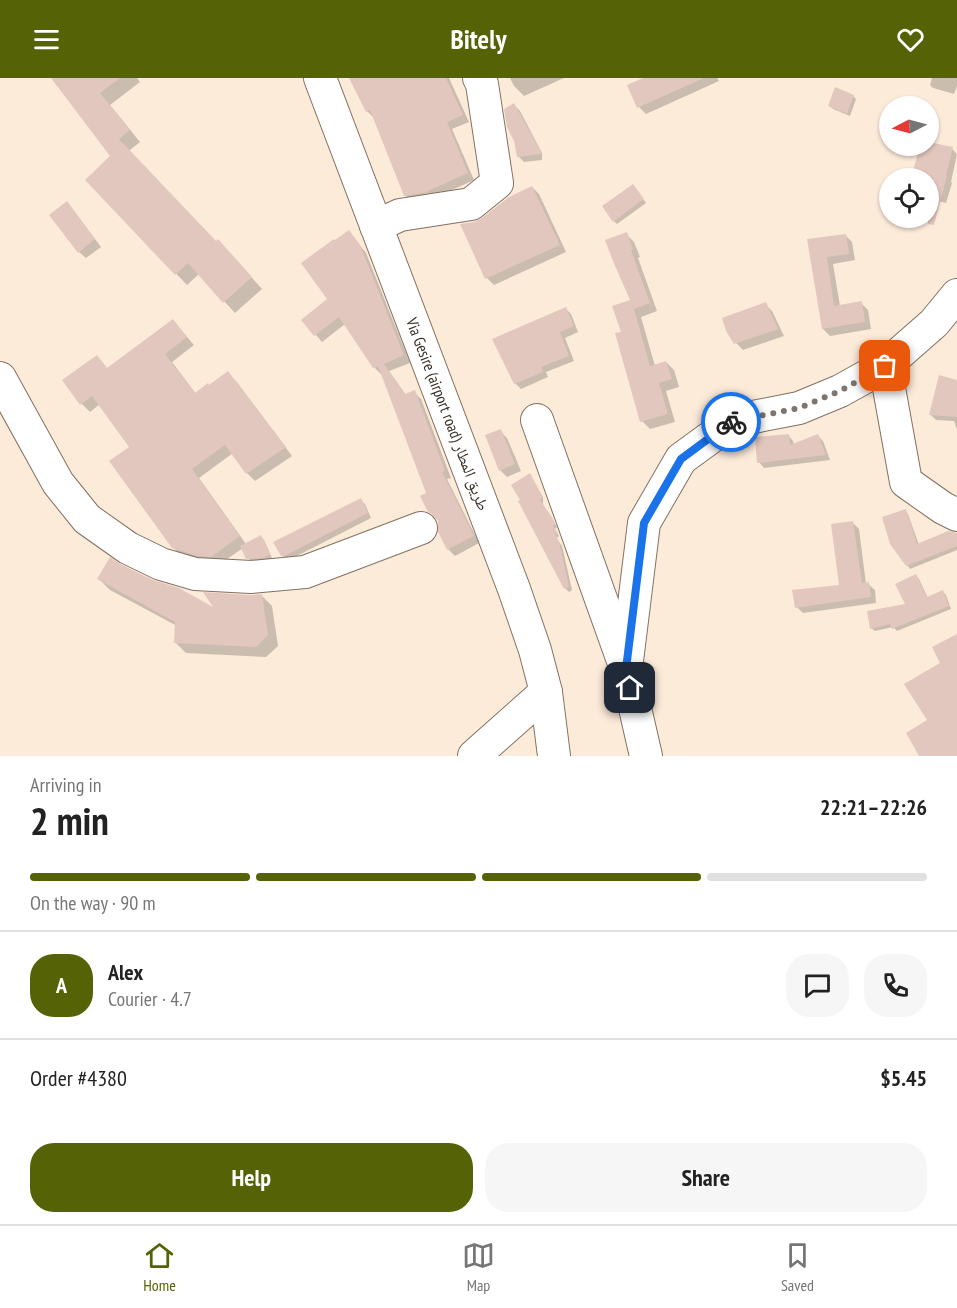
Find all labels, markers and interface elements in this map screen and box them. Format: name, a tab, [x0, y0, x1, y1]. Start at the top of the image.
text: Bitely	[450, 22, 507, 56]
icon: menu	[30, 23, 63, 56]
icon: heart	[894, 23, 927, 56]
north arrow	[879, 96, 939, 156]
map controls	[879, 96, 939, 228]
button: locate	[879, 168, 939, 228]
street label: Via Gesire (airport road) طريق المطار	[401, 314, 494, 514]
pin	[859, 340, 910, 391]
icon: bag	[868, 349, 901, 382]
courier	[701, 392, 761, 452]
icon: bike	[715, 406, 748, 439]
pin	[604, 662, 655, 713]
icon: home	[613, 671, 646, 704]
text: Arriving in	[30, 772, 102, 798]
text: 22:21–22:26	[820, 793, 927, 821]
text: 2 min	[30, 795, 109, 846]
text: On the way · 90 m	[30, 890, 156, 916]
button: chat	[786, 954, 849, 1017]
button: phone	[864, 954, 927, 1017]
text: Alex	[108, 958, 143, 986]
text: A	[56, 971, 67, 999]
text: Courier · 4.7	[108, 986, 192, 1012]
text: Order #4380	[30, 1064, 127, 1092]
text: $5.45	[880, 1064, 927, 1092]
button: Help	[30, 1143, 473, 1212]
button: Share	[485, 1143, 927, 1212]
tab: Home	[143, 1239, 176, 1295]
tab: Map	[462, 1239, 495, 1295]
tab: Saved	[781, 1239, 814, 1295]

